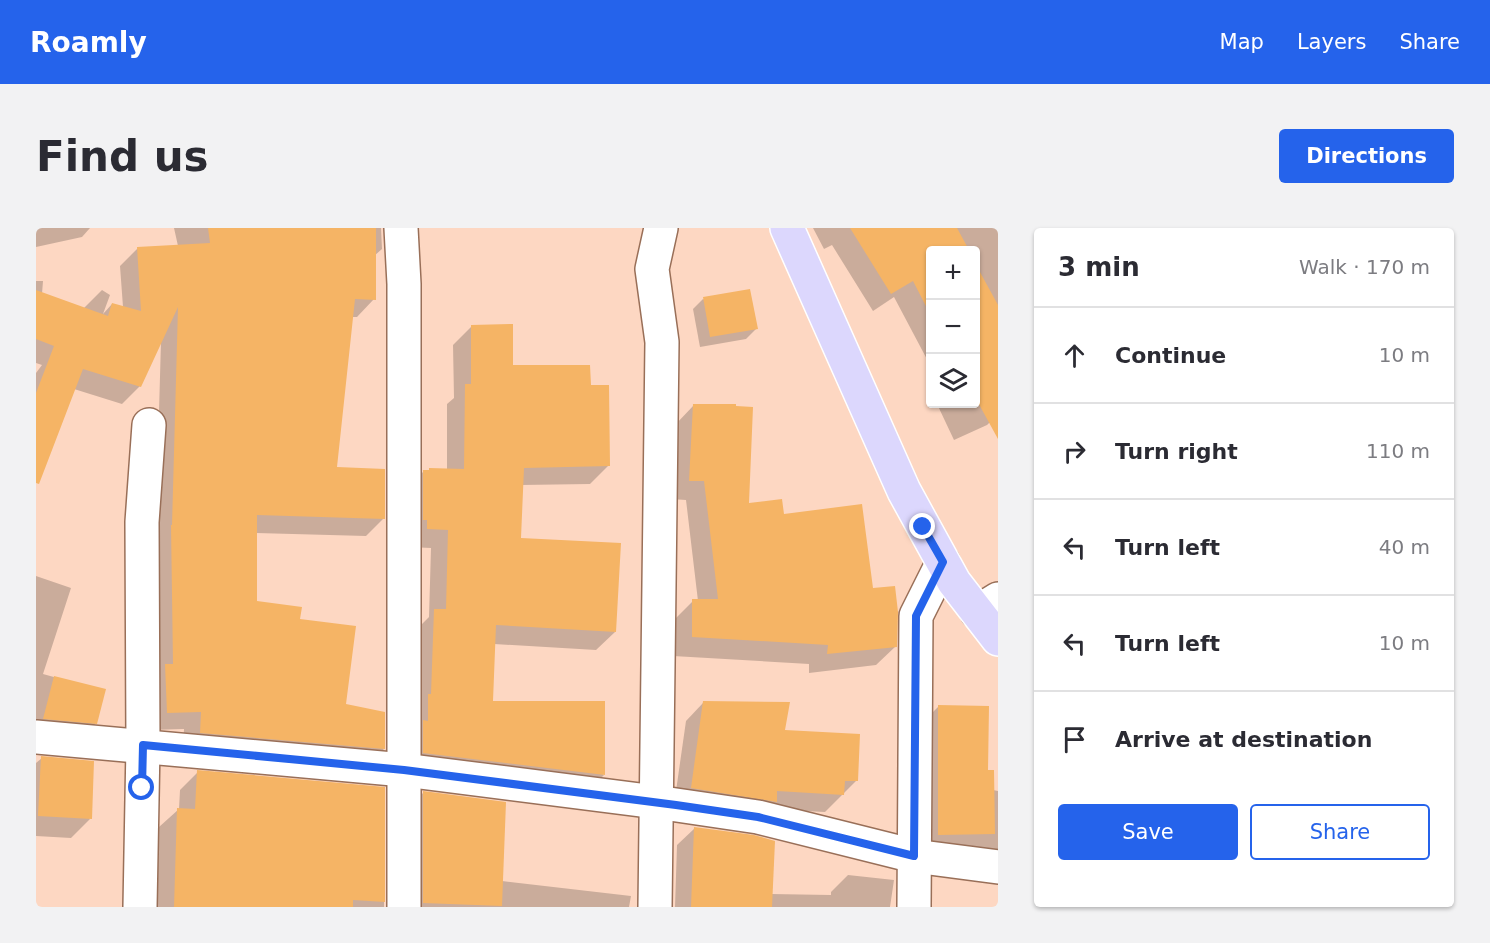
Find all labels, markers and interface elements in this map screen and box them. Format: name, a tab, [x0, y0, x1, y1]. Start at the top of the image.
text: Roamly	[30, 26, 147, 59]
text: Map	[1220, 30, 1264, 54]
text: Layers	[1297, 30, 1366, 54]
text: Share	[1399, 30, 1460, 54]
button: Directions	[1279, 129, 1454, 183]
text: Find us	[36, 132, 209, 181]
map controls	[926, 246, 980, 408]
button: +	[926, 246, 980, 300]
text: 3 min	[1058, 252, 1140, 282]
text: Walk · 170 m	[1299, 255, 1430, 279]
button: −	[926, 300, 980, 354]
icon: ahead	[1058, 339, 1091, 372]
text: Continue	[1115, 343, 1226, 368]
text: 10 m	[1379, 343, 1430, 367]
button: layers	[926, 354, 980, 408]
icon: right	[1058, 435, 1091, 468]
text: Turn right	[1115, 439, 1238, 464]
text: 110 m	[1366, 439, 1430, 463]
route end	[909, 513, 935, 539]
icon: left	[1058, 531, 1091, 564]
text: Turn left	[1115, 535, 1220, 560]
text: 40 m	[1379, 535, 1430, 559]
icon: left	[1058, 627, 1091, 660]
text: Turn left	[1115, 631, 1220, 656]
text: 10 m	[1379, 631, 1430, 655]
icon: arrive	[1058, 723, 1091, 756]
text: Arrive at destination	[1115, 727, 1372, 752]
route start	[128, 774, 154, 800]
button: Save	[1058, 804, 1238, 860]
button: Share	[1250, 804, 1430, 860]

